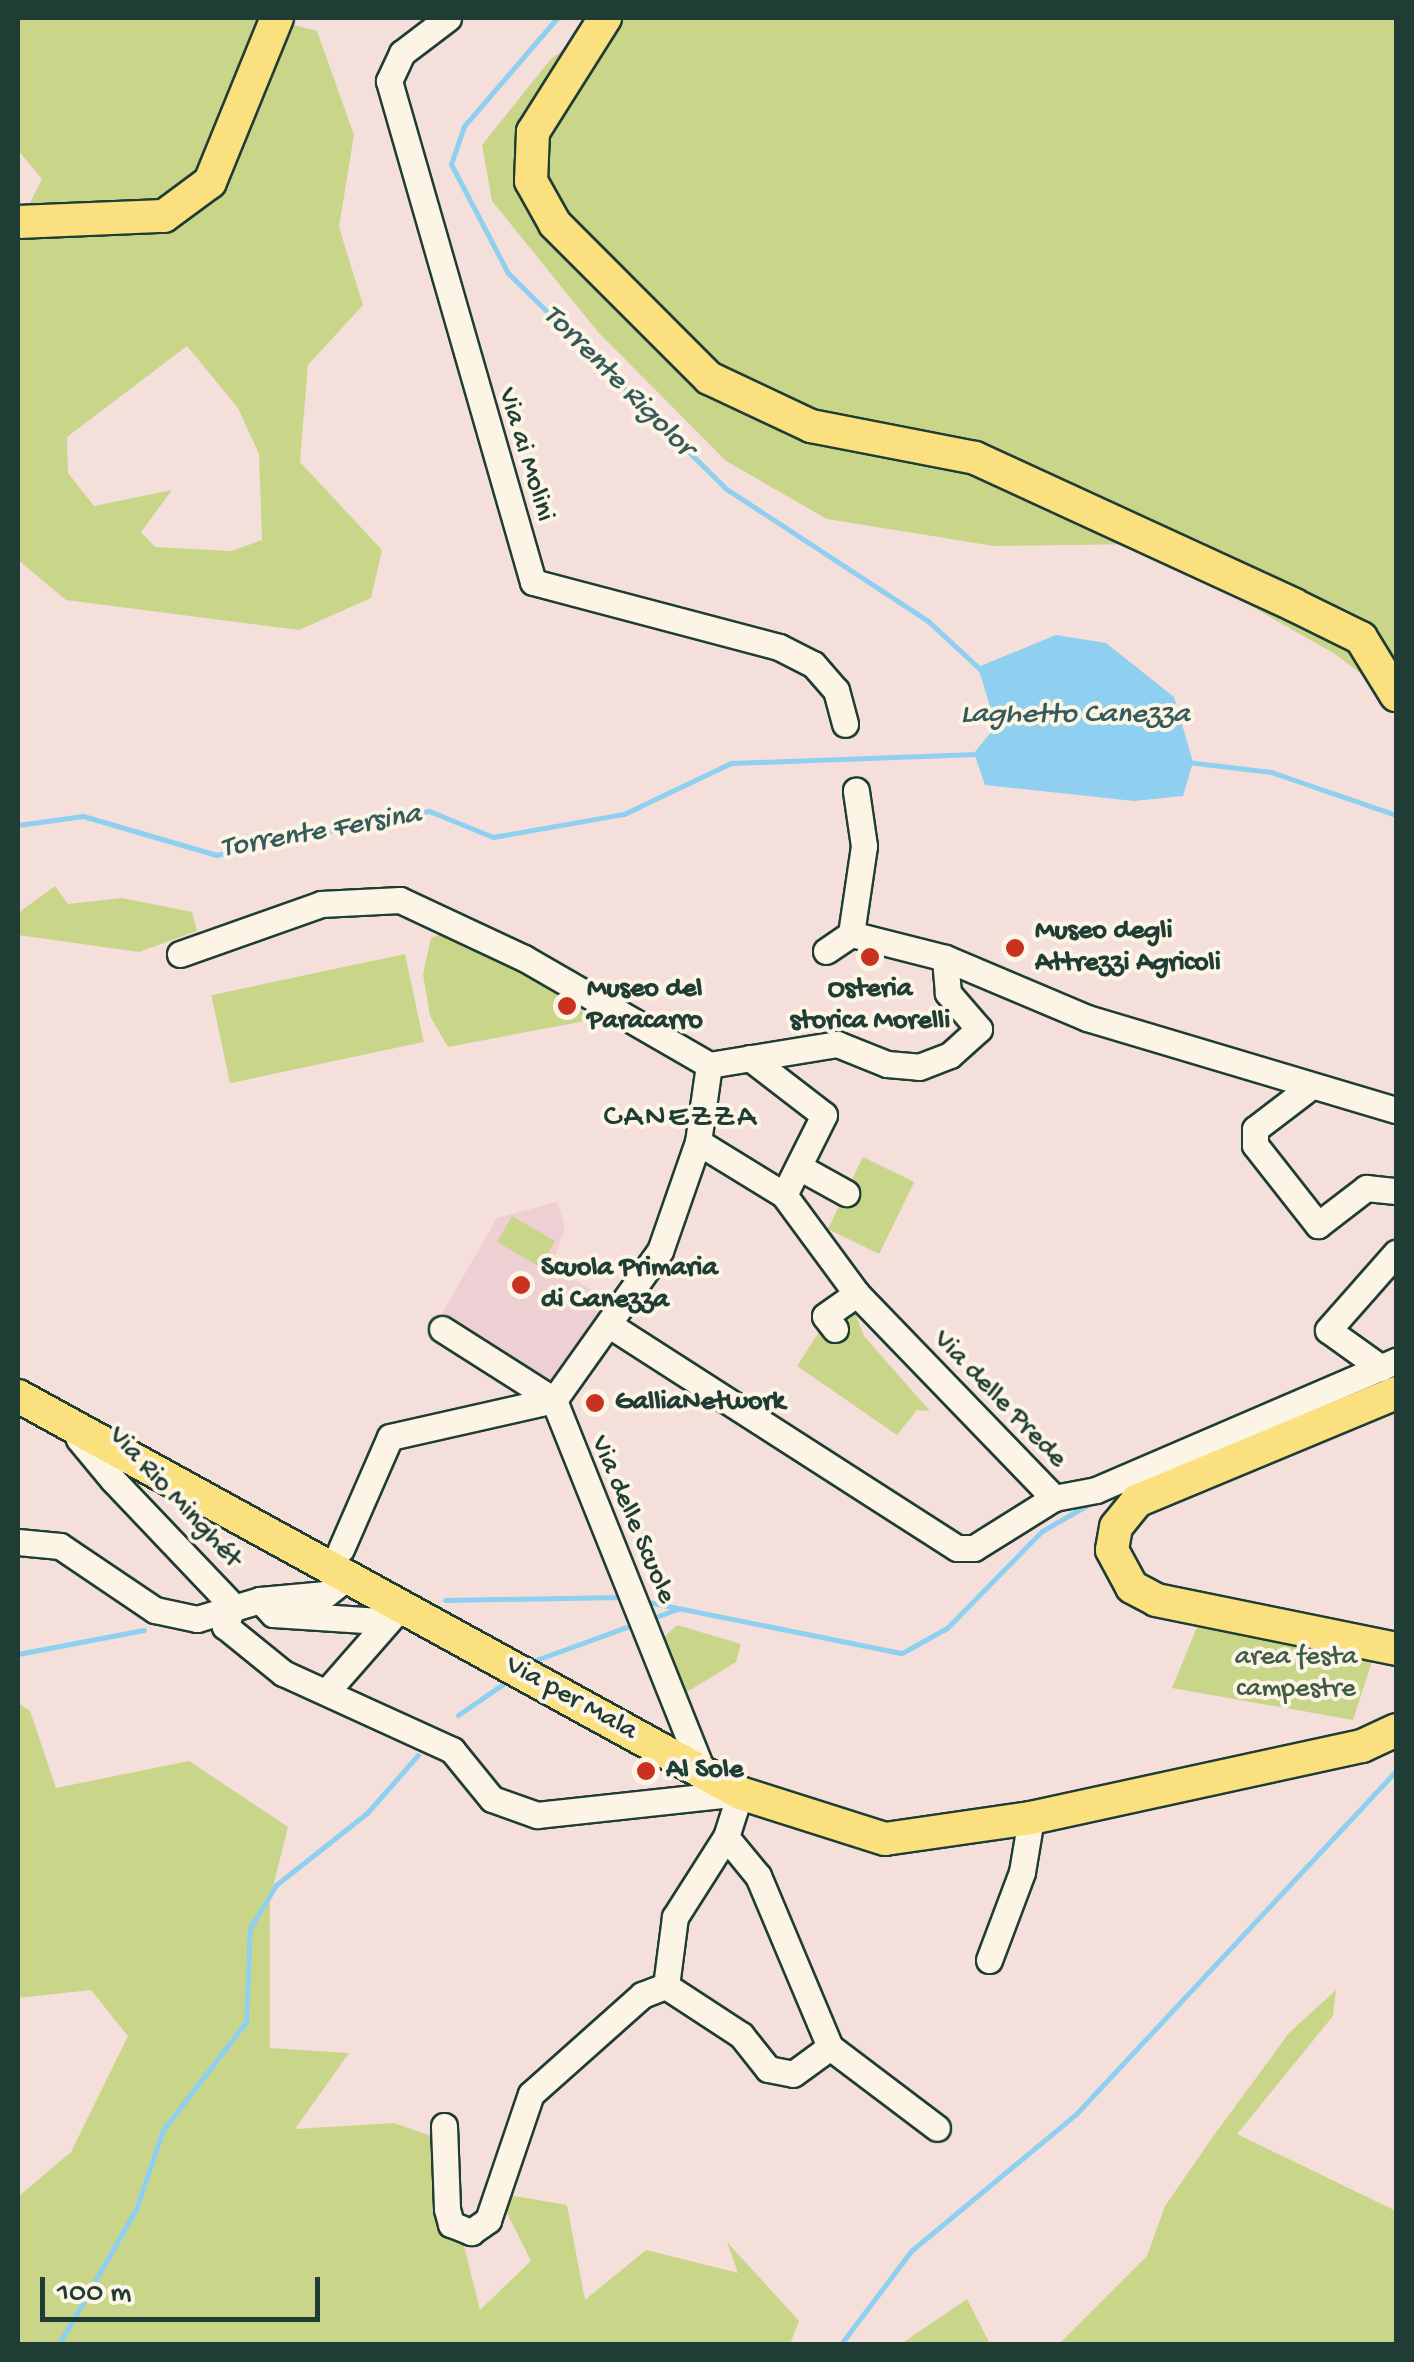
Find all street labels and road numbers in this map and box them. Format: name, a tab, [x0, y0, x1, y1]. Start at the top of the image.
street label: Via ai Molini	[489, 384, 561, 526]
street label: Via delle Prede	[925, 1324, 1073, 1476]
street label: Via Rio Minghét	[100, 1420, 248, 1576]
street label: Via delle Scuole	[582, 1431, 682, 1609]
street label: Via per Mala	[499, 1649, 643, 1749]

